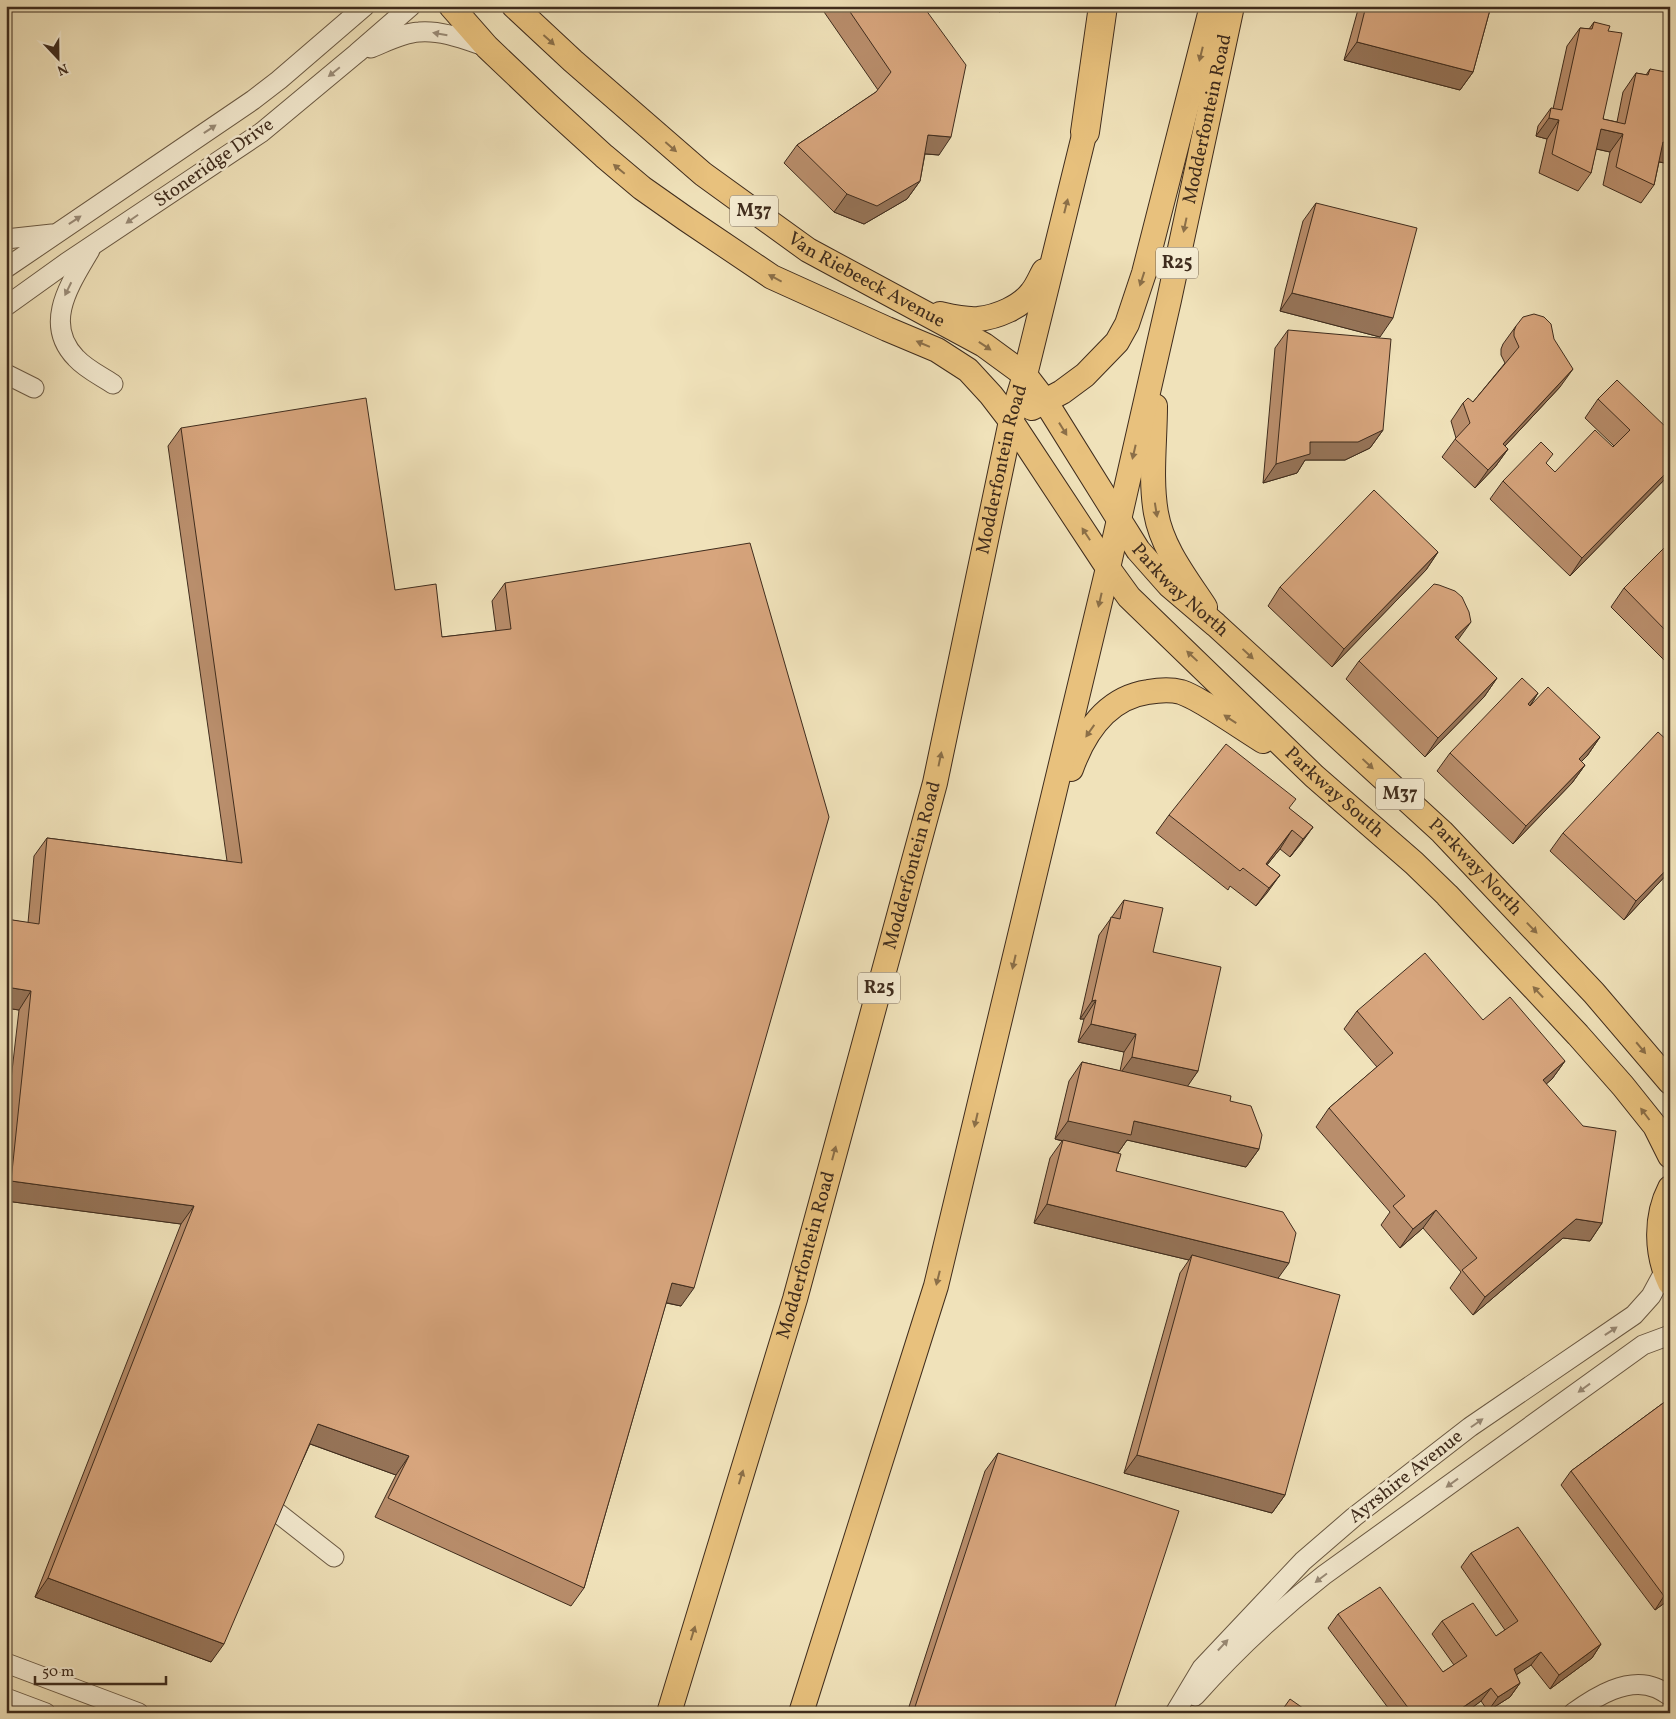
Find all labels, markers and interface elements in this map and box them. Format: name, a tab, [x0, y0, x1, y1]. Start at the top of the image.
one-way arrow	[432, 29, 448, 37]
north arrow	[32, 32, 82, 82]
street label: Modderfontein Road	[1177, 32, 1239, 206]
one-way arrow	[543, 34, 555, 46]
one-way arrow	[1197, 46, 1205, 61]
text: N	[54, 58, 71, 79]
one-way arrow	[328, 67, 341, 78]
street label: Stoneridge Drive	[149, 112, 279, 214]
one-way arrow	[203, 124, 217, 134]
one-way arrow	[665, 141, 677, 153]
one-way arrow	[613, 164, 625, 175]
road number: M37	[730, 196, 778, 227]
one-way arrow	[1062, 199, 1070, 214]
one-way arrow	[126, 214, 139, 224]
one-way arrow	[68, 215, 82, 225]
one-way arrow	[1181, 217, 1189, 233]
street label: Van Riebeeck Avenue	[782, 226, 949, 334]
road number: R25	[1156, 248, 1198, 278]
one-way arrow	[1138, 271, 1145, 286]
one-way arrow	[767, 274, 782, 282]
one-way arrow	[64, 282, 72, 296]
one-way arrow	[916, 340, 930, 348]
one-way arrow	[978, 341, 991, 351]
street label: Modderfontein Road	[970, 382, 1034, 557]
one-way arrow	[1058, 422, 1068, 436]
one-way arrow	[1130, 444, 1138, 459]
one-way arrow	[1152, 503, 1160, 519]
one-way arrow	[1081, 528, 1090, 541]
street label: Parkway North	[1125, 538, 1234, 643]
one-way arrow	[1096, 592, 1104, 607]
one-way arrow	[1242, 648, 1254, 660]
one-way arrow	[1186, 650, 1198, 662]
one-way arrow	[1223, 715, 1237, 724]
one-way arrow	[1085, 724, 1095, 738]
street label: Parkway South	[1278, 741, 1389, 844]
one-way arrow	[936, 752, 944, 767]
one-way arrow	[1361, 758, 1373, 770]
street label: Modderfontein Road	[877, 778, 948, 952]
road number: M37	[1376, 779, 1424, 810]
street label: Parkway North	[1422, 812, 1528, 922]
one-way arrow	[1526, 922, 1538, 934]
one-way arrow	[1010, 955, 1018, 970]
road number: R25	[858, 972, 900, 1004]
one-way arrow	[1532, 986, 1544, 998]
one-way arrow	[1636, 1042, 1647, 1055]
one-way arrow	[1640, 1107, 1650, 1121]
one-way arrow	[972, 1113, 980, 1128]
one-way arrow	[831, 1145, 839, 1160]
street label: Modderfontein Road	[771, 1168, 842, 1342]
one-way arrow	[934, 1271, 942, 1286]
one-way arrow	[1604, 1326, 1617, 1336]
one-way arrow	[1577, 1383, 1591, 1393]
one-way arrow	[1470, 1418, 1483, 1428]
street label: Ayrshire Avenue	[1343, 1424, 1469, 1530]
one-way arrow	[737, 1470, 745, 1485]
one-way arrow	[1446, 1477, 1459, 1488]
one-way arrow	[1314, 1573, 1328, 1583]
one-way arrow	[690, 1625, 698, 1640]
one-way arrow	[1217, 1639, 1229, 1651]
scale bar	[35, 1654, 166, 1686]
text: 50 m	[42, 1662, 74, 1683]

